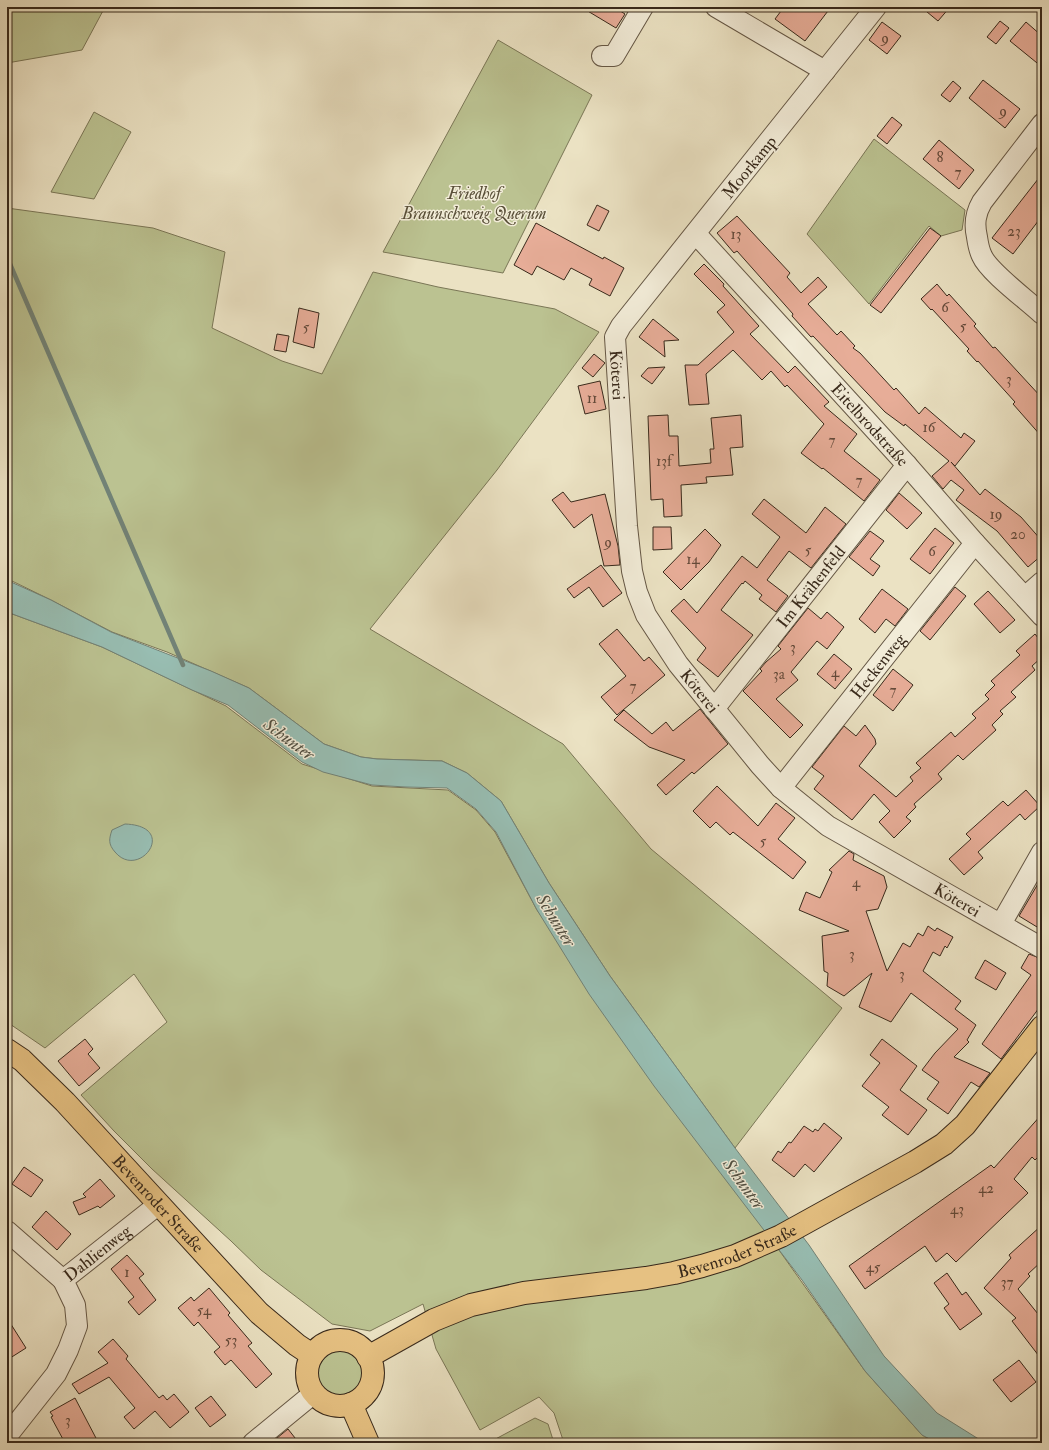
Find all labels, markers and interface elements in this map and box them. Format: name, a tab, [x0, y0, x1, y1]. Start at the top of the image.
house number: 9	[880, 29, 889, 48]
house number: 9	[998, 102, 1007, 121]
street label: Moorkamp	[717, 131, 782, 204]
house number: 8	[936, 148, 944, 167]
house number: 7	[955, 163, 962, 182]
park label: Friedhof Braunschweig Querum	[401, 183, 546, 225]
house number: 23	[1007, 222, 1021, 241]
house number: 13	[730, 225, 742, 244]
house number: 6	[941, 298, 950, 317]
house number: 5	[960, 317, 967, 336]
house number: 5	[303, 318, 310, 337]
street label: Köterei	[605, 349, 629, 401]
house number: 3	[1006, 370, 1012, 389]
street label: Eitelbrodstraße	[826, 379, 913, 471]
house number: 11	[587, 389, 597, 408]
house number: 16	[923, 418, 937, 437]
house number: 7	[829, 431, 836, 450]
house number: 13f	[656, 452, 674, 471]
house number: 7	[856, 471, 863, 490]
house number: 19	[990, 505, 1002, 524]
house number: 20	[1010, 525, 1026, 544]
house number: 9	[603, 533, 612, 552]
street label: Im Krähenfeld	[772, 541, 850, 632]
house number: 5	[805, 541, 812, 560]
house number: 6	[928, 542, 937, 561]
house number: 14	[686, 550, 701, 569]
street label: Heckenweg	[846, 629, 911, 703]
house number: 3	[790, 638, 796, 657]
house number: 4	[831, 663, 840, 682]
street label: Köterei	[675, 665, 724, 718]
house number: 3a	[773, 665, 786, 684]
house number: 7	[630, 677, 637, 696]
house number: 7	[890, 681, 897, 700]
water label: Schunter	[258, 712, 320, 767]
house number: 5	[760, 832, 767, 851]
house number: 4	[852, 873, 861, 892]
street label: Köterei	[930, 879, 985, 922]
water label: Schunter	[530, 889, 581, 952]
house number: 3	[849, 945, 855, 964]
house number: 3	[899, 965, 905, 984]
street label: Bevenroder Straße	[108, 1150, 208, 1257]
water label: Schunter	[717, 1153, 771, 1216]
house number: 42	[978, 1179, 994, 1198]
house number: 43	[950, 1200, 964, 1219]
street label: Bevenroder Straße	[675, 1219, 800, 1283]
street label: Dahlienweg	[60, 1220, 136, 1286]
house number: 45	[866, 1258, 881, 1277]
house number: 1	[124, 1263, 130, 1282]
house number: 37	[1001, 1273, 1013, 1292]
house number: 54	[197, 1301, 212, 1320]
house number: 53	[225, 1331, 237, 1350]
house number: 3	[65, 1411, 71, 1430]

